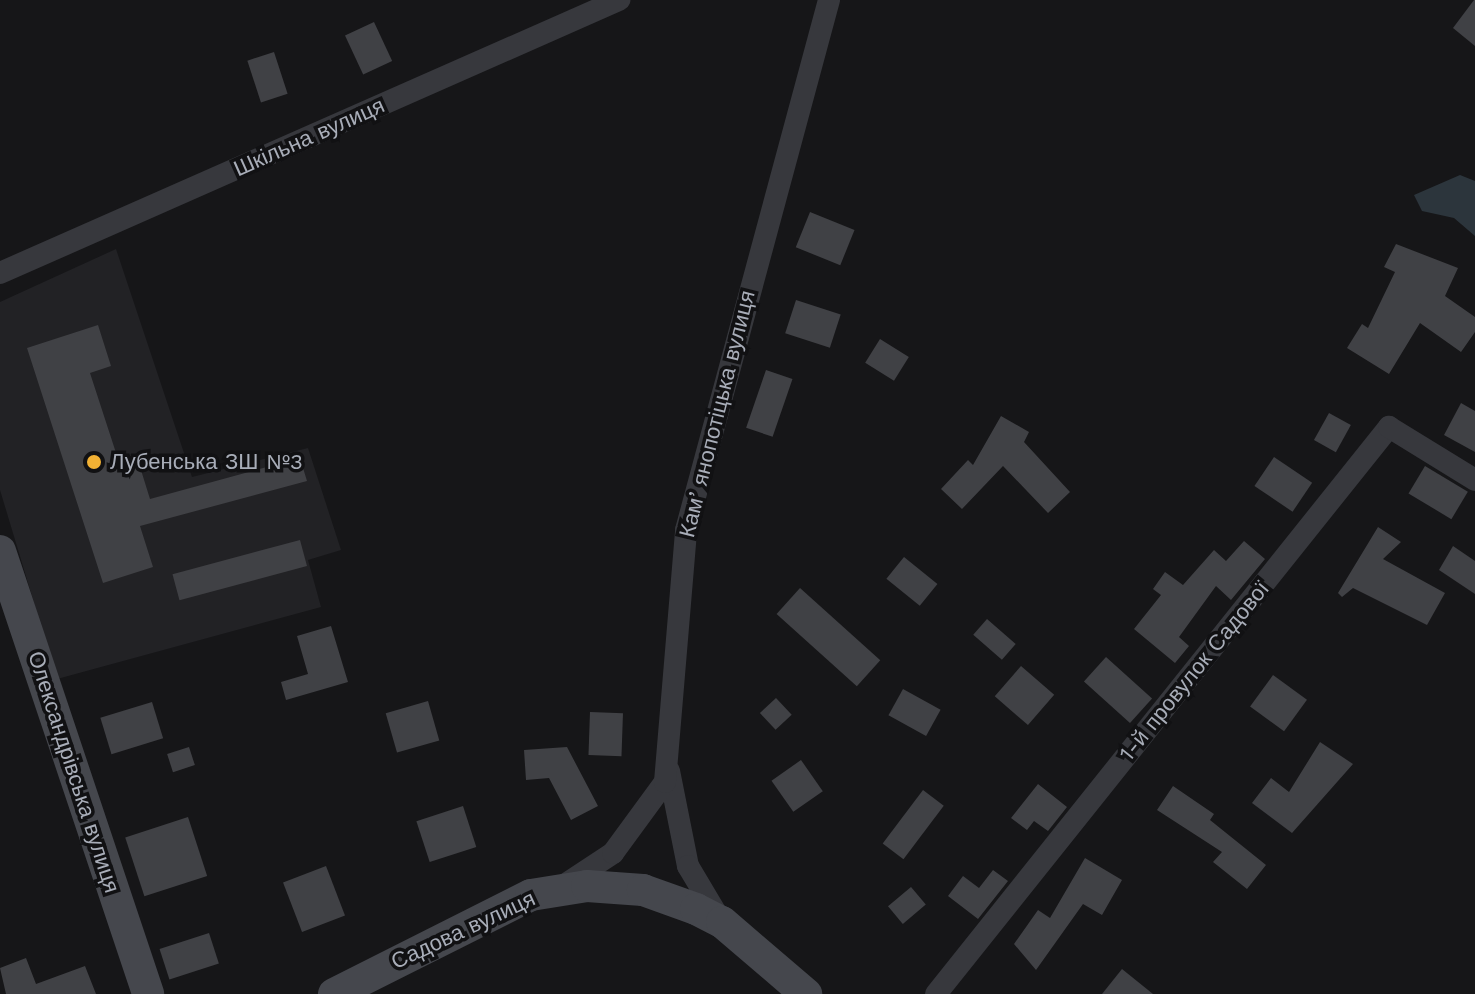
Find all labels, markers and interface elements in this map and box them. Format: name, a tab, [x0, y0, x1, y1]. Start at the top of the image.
street label: Шкільна вулиця	[230, 92, 388, 182]
street label: Камʼянопотіцька вулиця	[674, 288, 760, 540]
place label: Лубенська ЗШ №3	[110, 449, 303, 475]
marker: Лубенська ЗШ №3	[85, 453, 103, 471]
street label: 1-й провулок Садової	[1113, 576, 1275, 766]
street label: Олександрівська вулиця	[22, 648, 126, 896]
street label: Садова вулиця	[387, 885, 539, 975]

